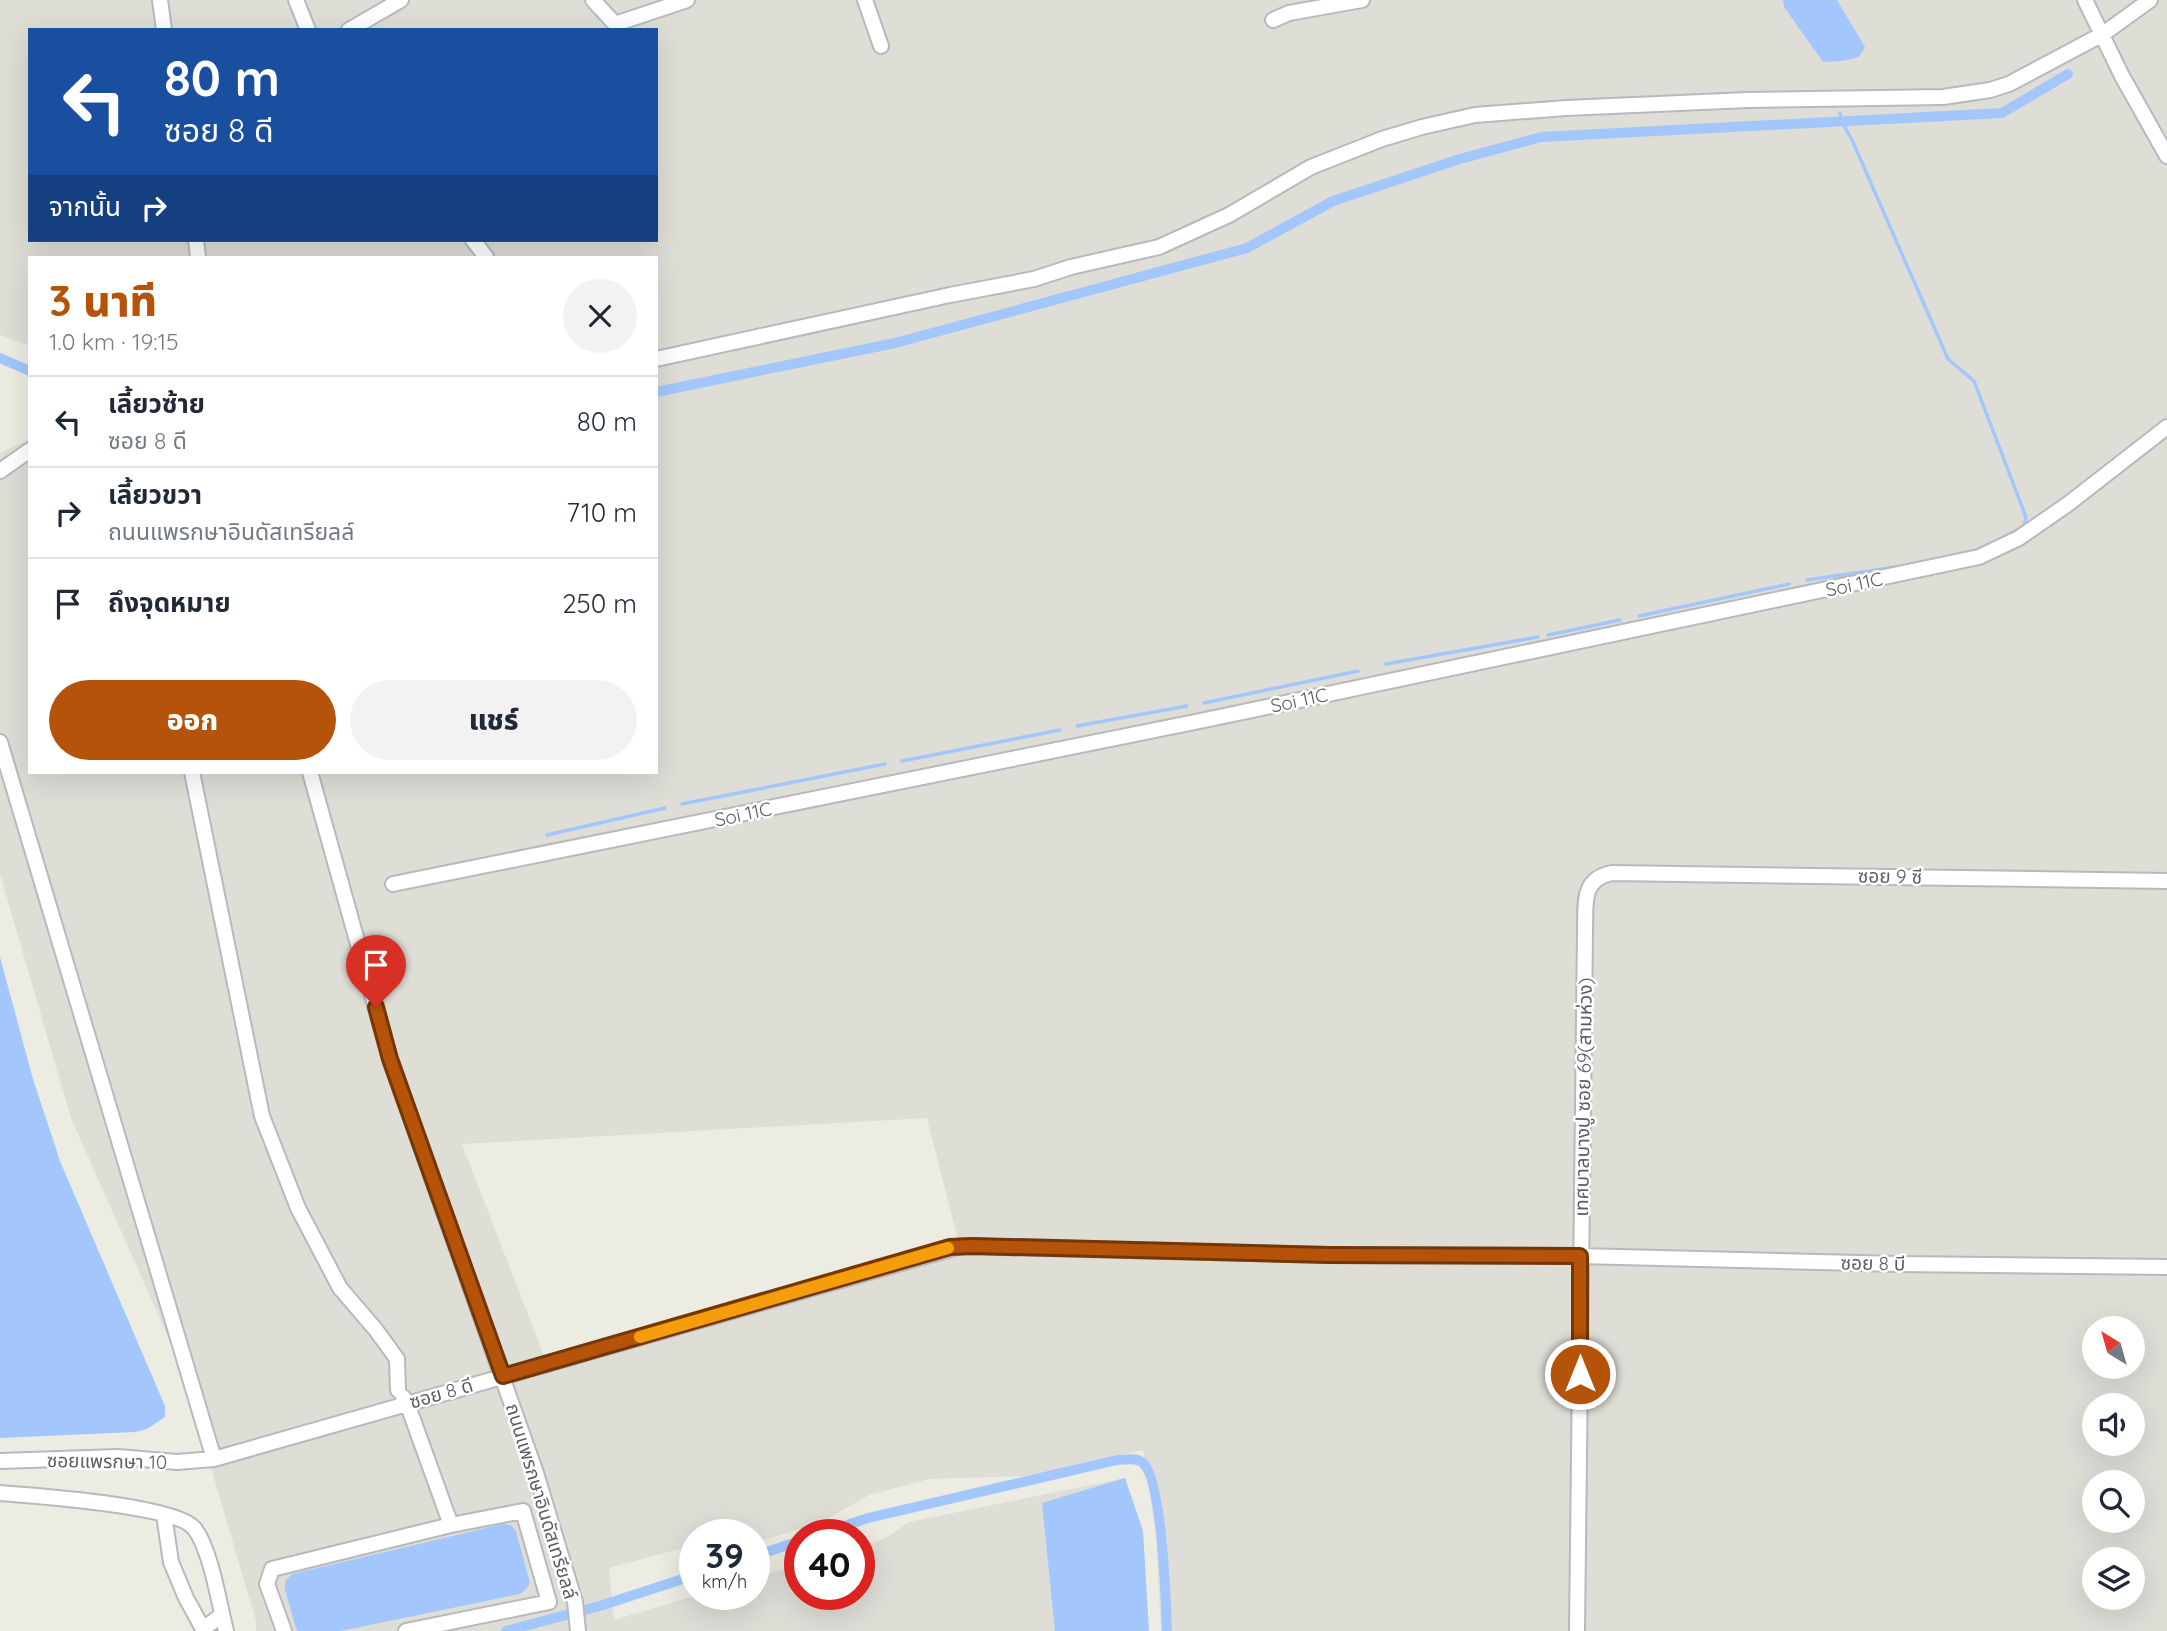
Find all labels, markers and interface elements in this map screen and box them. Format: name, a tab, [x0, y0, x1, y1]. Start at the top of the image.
text: 80 m	[164, 47, 280, 108]
icon: left	[49, 56, 140, 147]
text: ซอย 8 ดี	[164, 110, 274, 150]
icon: right	[135, 189, 173, 227]
text: จากนั้น	[49, 190, 121, 223]
text: 3 นาที	[49, 274, 157, 327]
button: close	[563, 279, 637, 353]
text: 1.0 km · 19:15	[49, 327, 179, 356]
text: เลี้ยวซ้าย	[108, 387, 205, 420]
icon: left	[49, 403, 87, 441]
text: 80 m	[577, 405, 637, 438]
text: ซอย 8 ดี	[108, 426, 187, 455]
text: เลี้ยวขวา	[108, 478, 202, 511]
icon: right	[49, 494, 87, 532]
text: 710 m	[567, 496, 637, 529]
text: ถนนแพรกษาอินดัสเทรียลล์	[108, 517, 354, 546]
street label: Soi 11C	[1823, 566, 1885, 602]
icon: arrive	[49, 585, 87, 623]
text: ถึงจุดหมาย	[108, 586, 231, 619]
text: 250 m	[562, 587, 637, 620]
button: ออก	[49, 680, 336, 760]
button: แชร์	[350, 680, 637, 760]
street label: Soi 11C	[1268, 682, 1330, 718]
street label: Soi 11C	[712, 796, 774, 832]
street label: ซอย 9 ซี	[1858, 863, 1922, 889]
pin	[346, 935, 406, 1007]
icon: arrive	[357, 946, 395, 984]
street label: เทศบาลบางปู ซอย 69(สามห่วง)	[1569, 977, 1598, 1217]
street label: ซอย 8 บี	[1840, 1250, 1906, 1276]
north arrow	[2082, 1316, 2146, 1379]
map controls	[2082, 1316, 2145, 1610]
position arrow	[1543, 1337, 1617, 1411]
street label: ซอย 8 ดี	[406, 1372, 476, 1414]
button: sound	[2082, 1393, 2145, 1456]
street label: ถนนแพรกษาอินดัสเทรียลล์	[501, 1400, 583, 1602]
street label: ซอยแพรกษา 10	[47, 1448, 167, 1474]
button: search	[2082, 1470, 2145, 1533]
speed limit sign: 40	[784, 1519, 875, 1610]
text: 39	[705, 1533, 744, 1577]
button: layers	[2082, 1547, 2145, 1610]
text: km/h	[702, 1570, 747, 1593]

